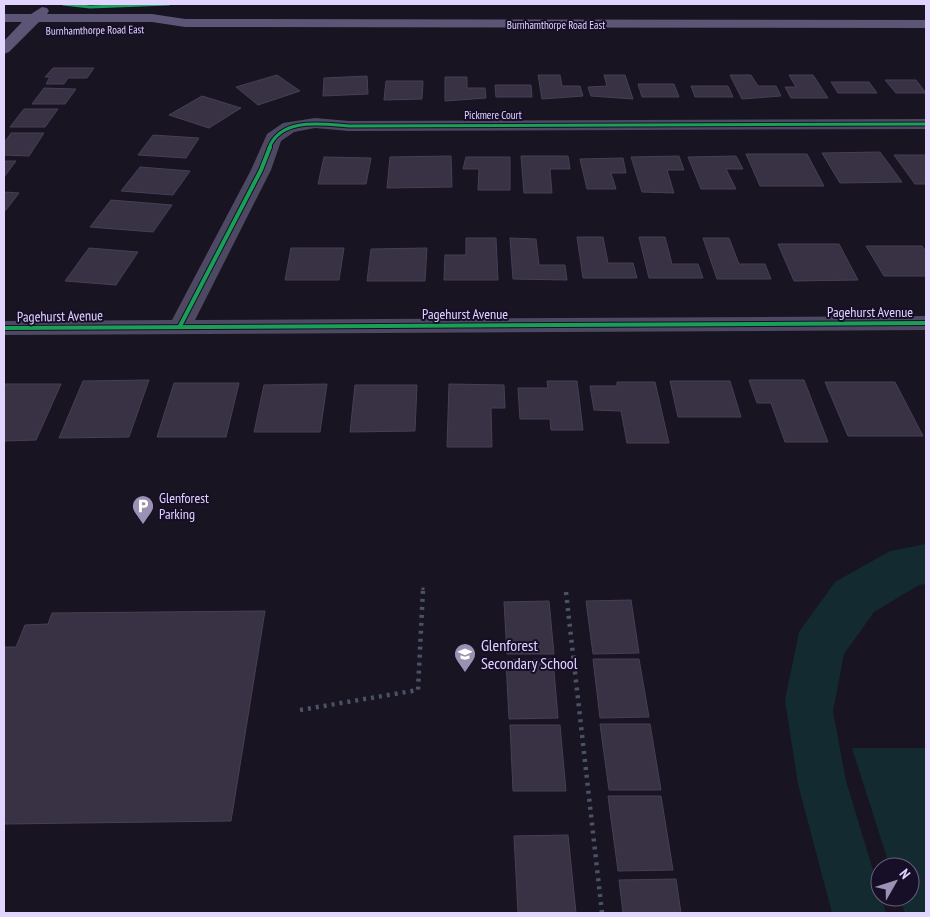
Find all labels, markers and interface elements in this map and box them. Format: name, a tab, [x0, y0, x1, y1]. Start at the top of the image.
street label: Burnhamthorpe Road East	[507, 18, 605, 32]
street label: Burnhamthorpe Road East	[46, 22, 144, 38]
street label: Pickmere Court	[464, 108, 522, 122]
street label: Pagehurst Avenue	[827, 303, 913, 321]
street label: Pagehurst Avenue	[422, 305, 508, 323]
street label: Pagehurst Avenue	[17, 306, 103, 326]
place label: Glenforest Parking	[159, 489, 209, 523]
parking icon: Glenforest Parking	[131, 494, 155, 525]
place label: Glenforest Secondary School	[481, 635, 578, 673]
school or university icon: Glenforest Secondary School	[453, 642, 477, 673]
north arrow	[870, 857, 920, 907]
text: N	[896, 865, 914, 882]

